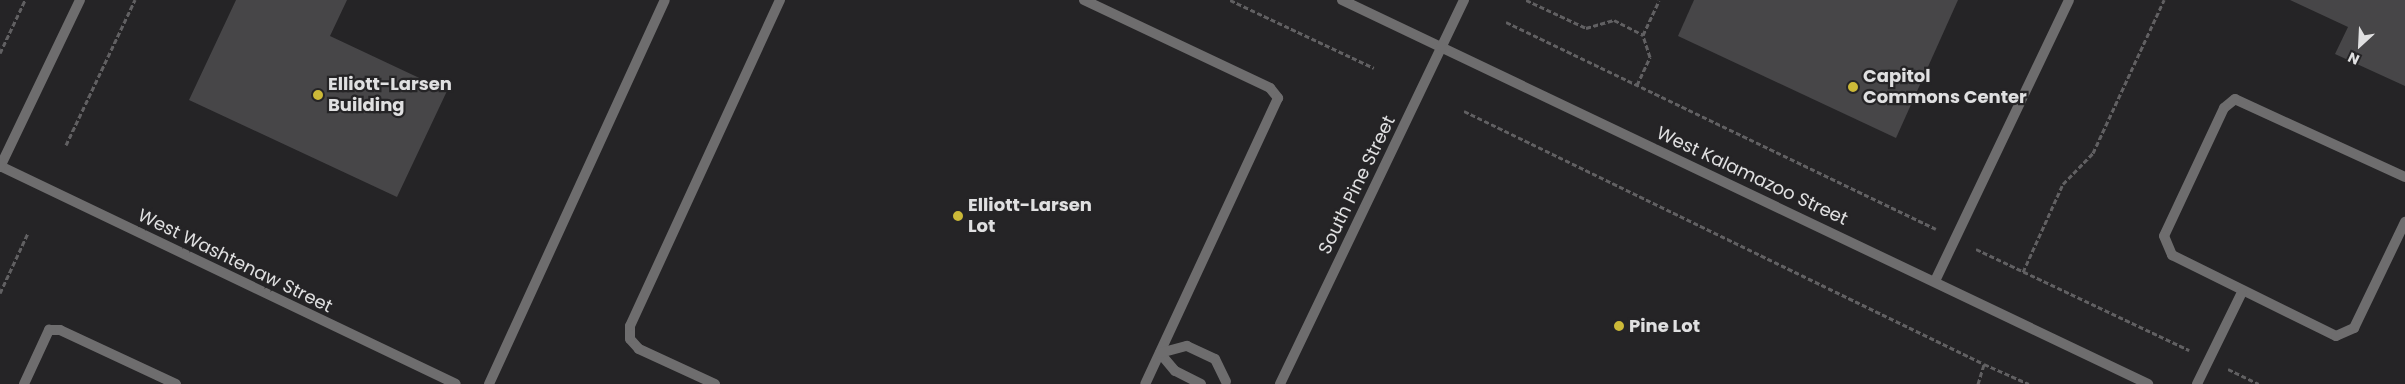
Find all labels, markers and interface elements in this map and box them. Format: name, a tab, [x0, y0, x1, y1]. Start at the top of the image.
north arrow	[2335, 20, 2385, 70]
text: N	[2345, 47, 2363, 70]
place label: Capitol Commons Center	[1863, 66, 2027, 108]
place label: Elliott-Larsen Building	[328, 74, 452, 116]
marker: Capitol Commons Center	[1847, 81, 1859, 93]
marker: Elliott-Larsen Building	[312, 89, 324, 101]
street label: South Pine Street	[1314, 112, 1400, 258]
street label: West Kalamazoo Street	[1653, 122, 1851, 230]
place label: Elliott-Larsen Lot	[968, 195, 1092, 238]
street label: West Washtenaw Street	[134, 204, 336, 318]
marker: Elliott-Larsen Lot	[952, 210, 964, 222]
place label: Pine Lot	[1629, 315, 1700, 337]
marker: Pine Lot	[1613, 320, 1625, 332]

